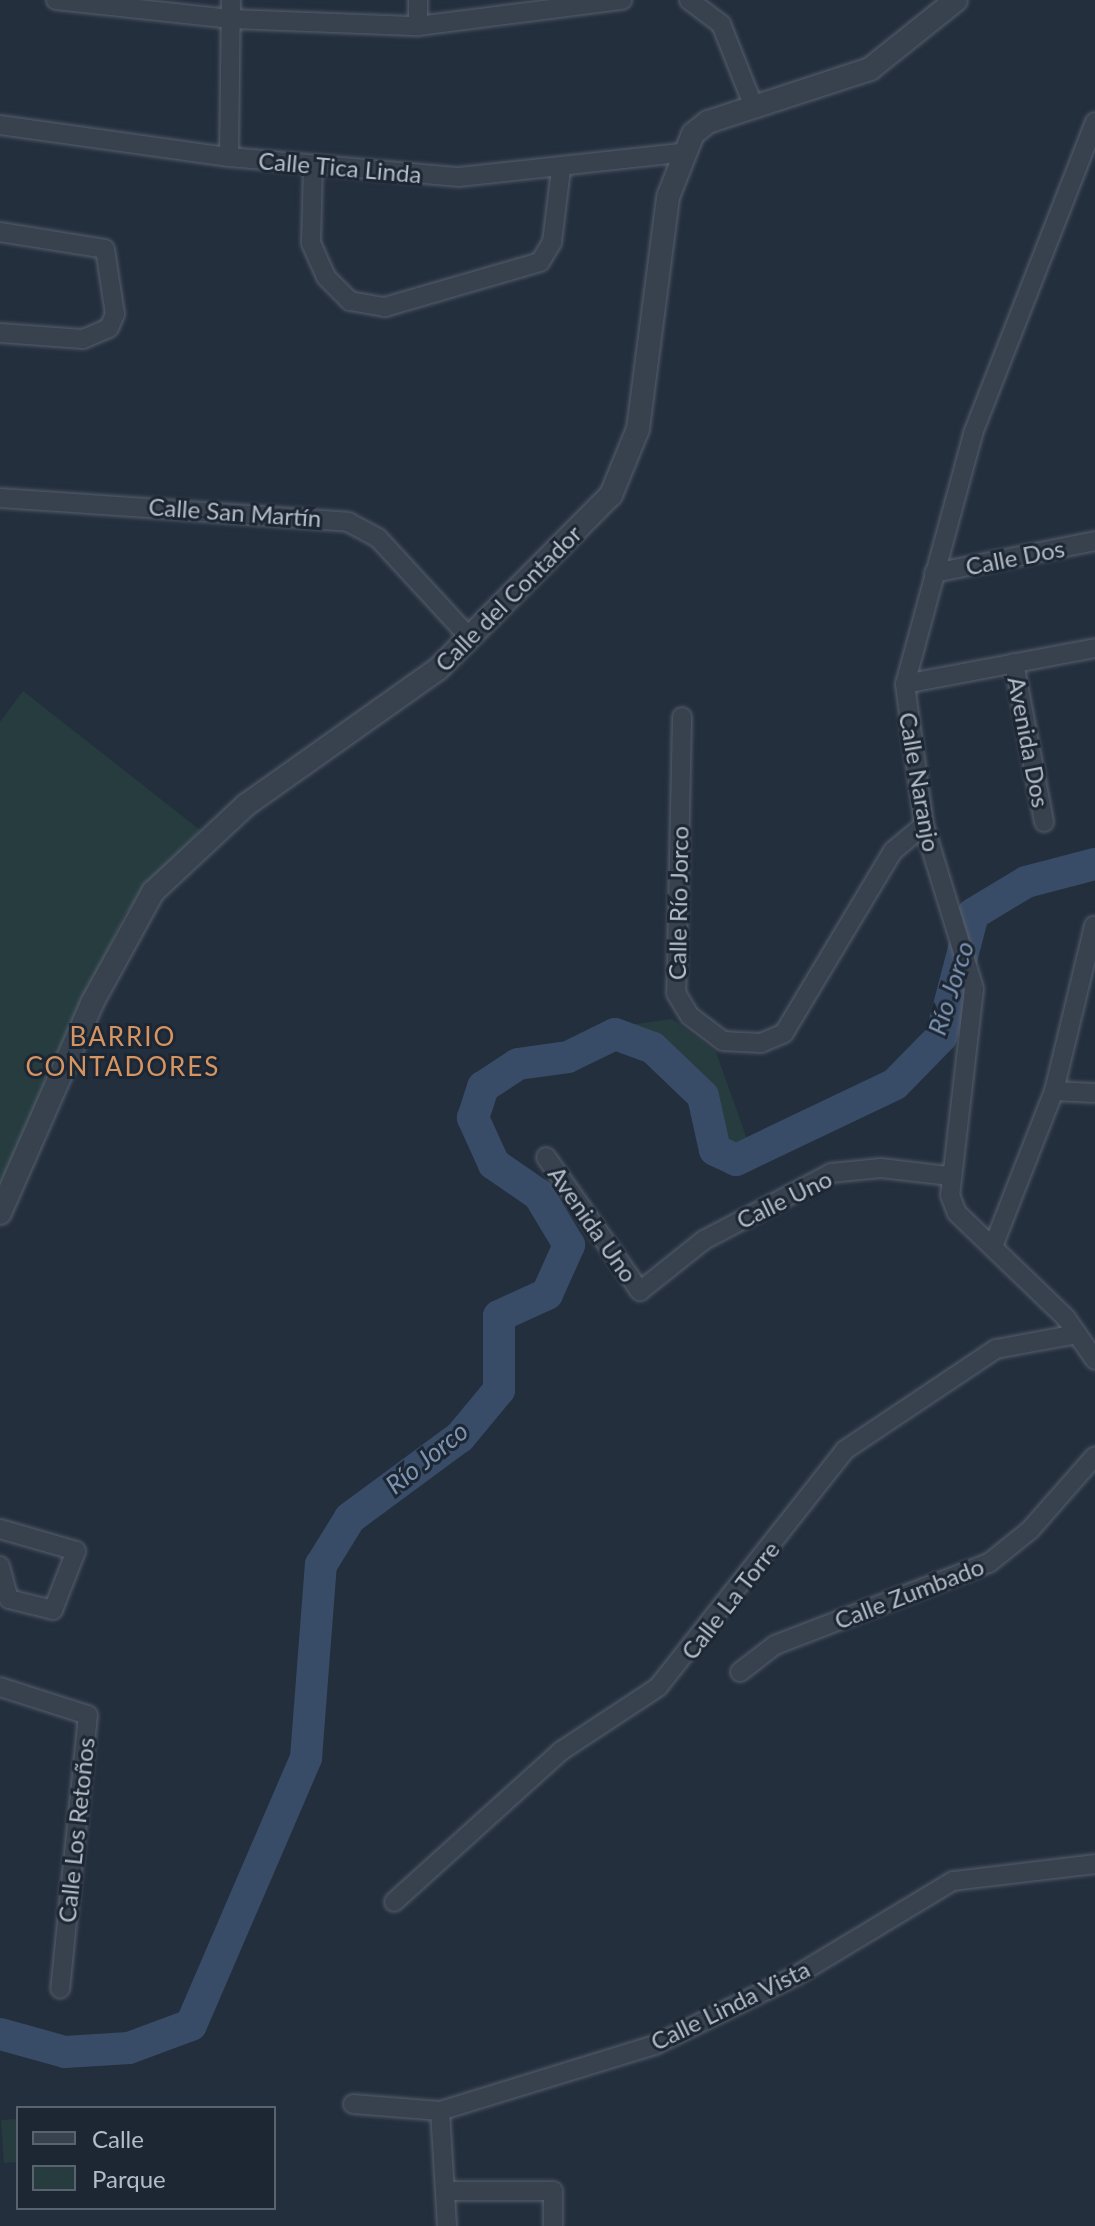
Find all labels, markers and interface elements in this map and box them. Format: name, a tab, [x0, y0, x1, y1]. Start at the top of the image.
street label: Calle Tica Linda	[257, 145, 423, 189]
street label: Calle San Martín	[148, 492, 322, 532]
street label: Calle del Contador	[429, 519, 587, 677]
street label: Calle Dos	[963, 533, 1067, 581]
street label: Avenida Dos	[1002, 674, 1056, 810]
street label: Calle Naranjo	[894, 710, 946, 854]
street label: Calle Río Jorco	[662, 825, 694, 981]
water label: Río Jorco	[921, 937, 981, 1039]
district label: BARRIO CONTADORES	[26, 1021, 220, 1082]
street label: Avenida Uno	[542, 1160, 644, 1288]
street label: Calle Uno	[732, 1164, 836, 1234]
water label: Río Jorco	[379, 1415, 475, 1501]
street label: Calle La Torre	[675, 1535, 785, 1665]
street label: Calle Zumbado	[830, 1551, 988, 1635]
street label: Calle Los Retoños	[52, 1736, 100, 1924]
street label: Calle Linda Vista	[645, 1954, 815, 2056]
legend	[16, 2106, 276, 2210]
text: Calle	[92, 2124, 144, 2153]
text: Parque	[92, 2164, 166, 2193]

